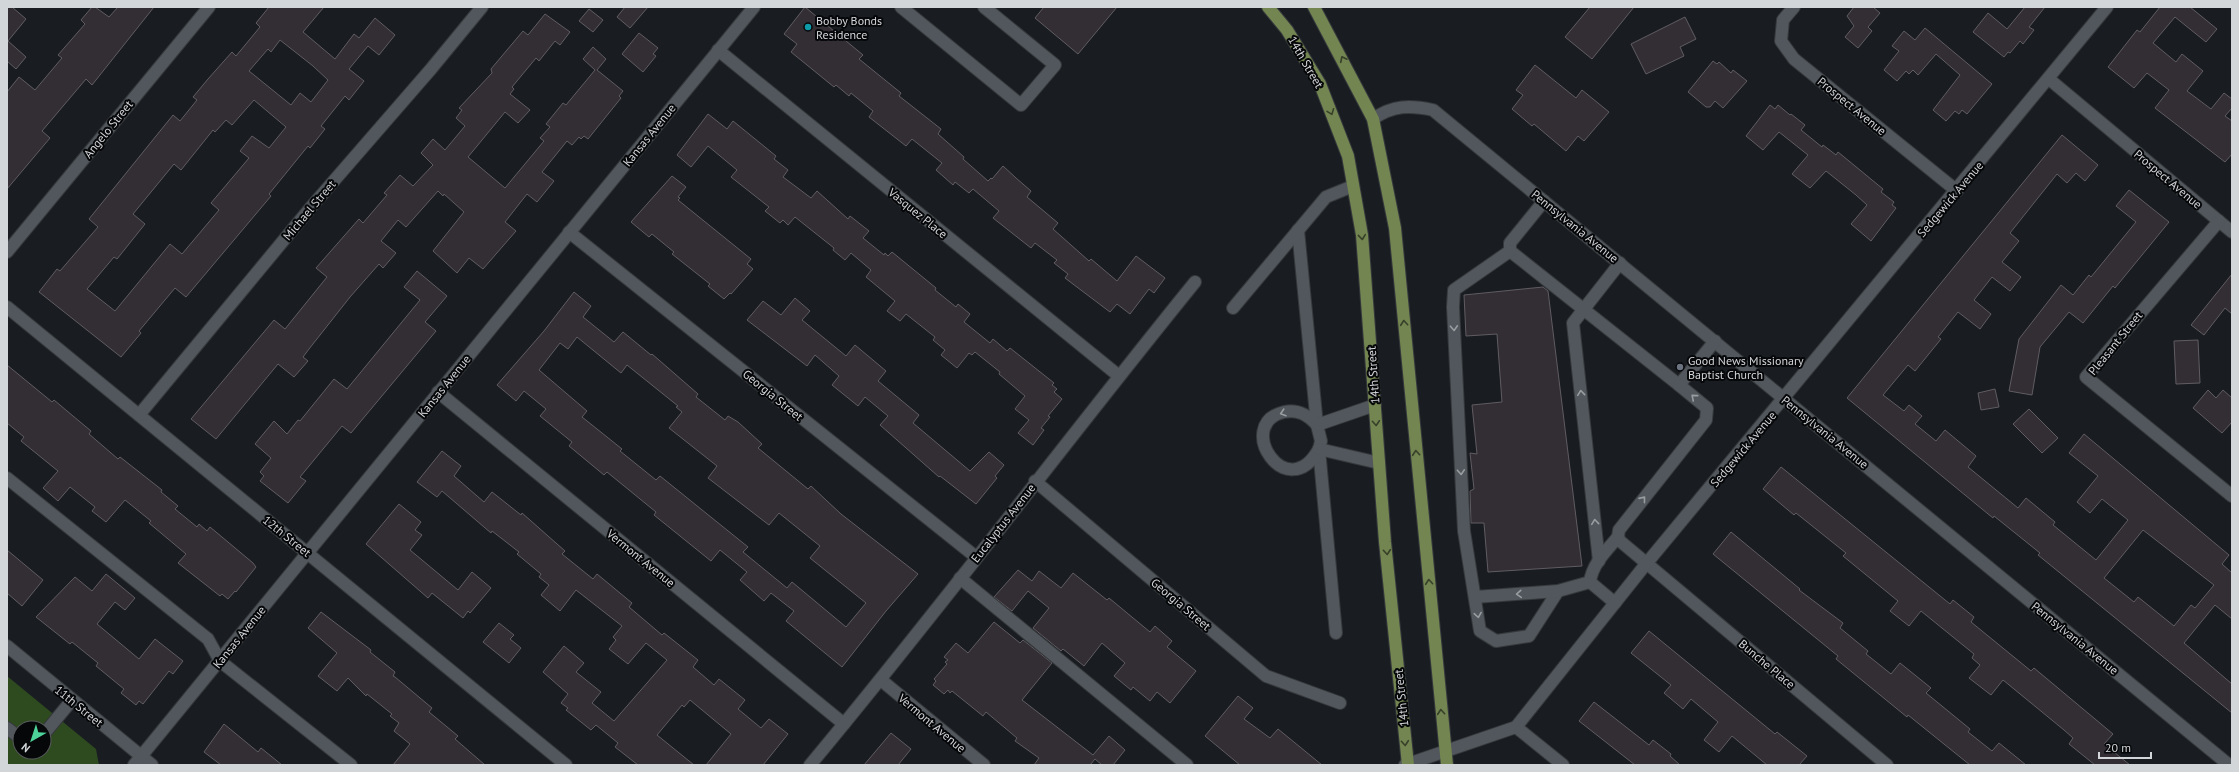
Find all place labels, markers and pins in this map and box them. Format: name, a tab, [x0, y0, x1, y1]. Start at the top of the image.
place label: Bobby Bonds Residence	[816, 13, 882, 42]
marker: Bobby Bonds Residence	[803, 22, 813, 32]
place label: Good News Missionary Baptist Church	[1688, 353, 1804, 382]
marker: Good News Missionary Baptist Church	[1675, 362, 1685, 372]

